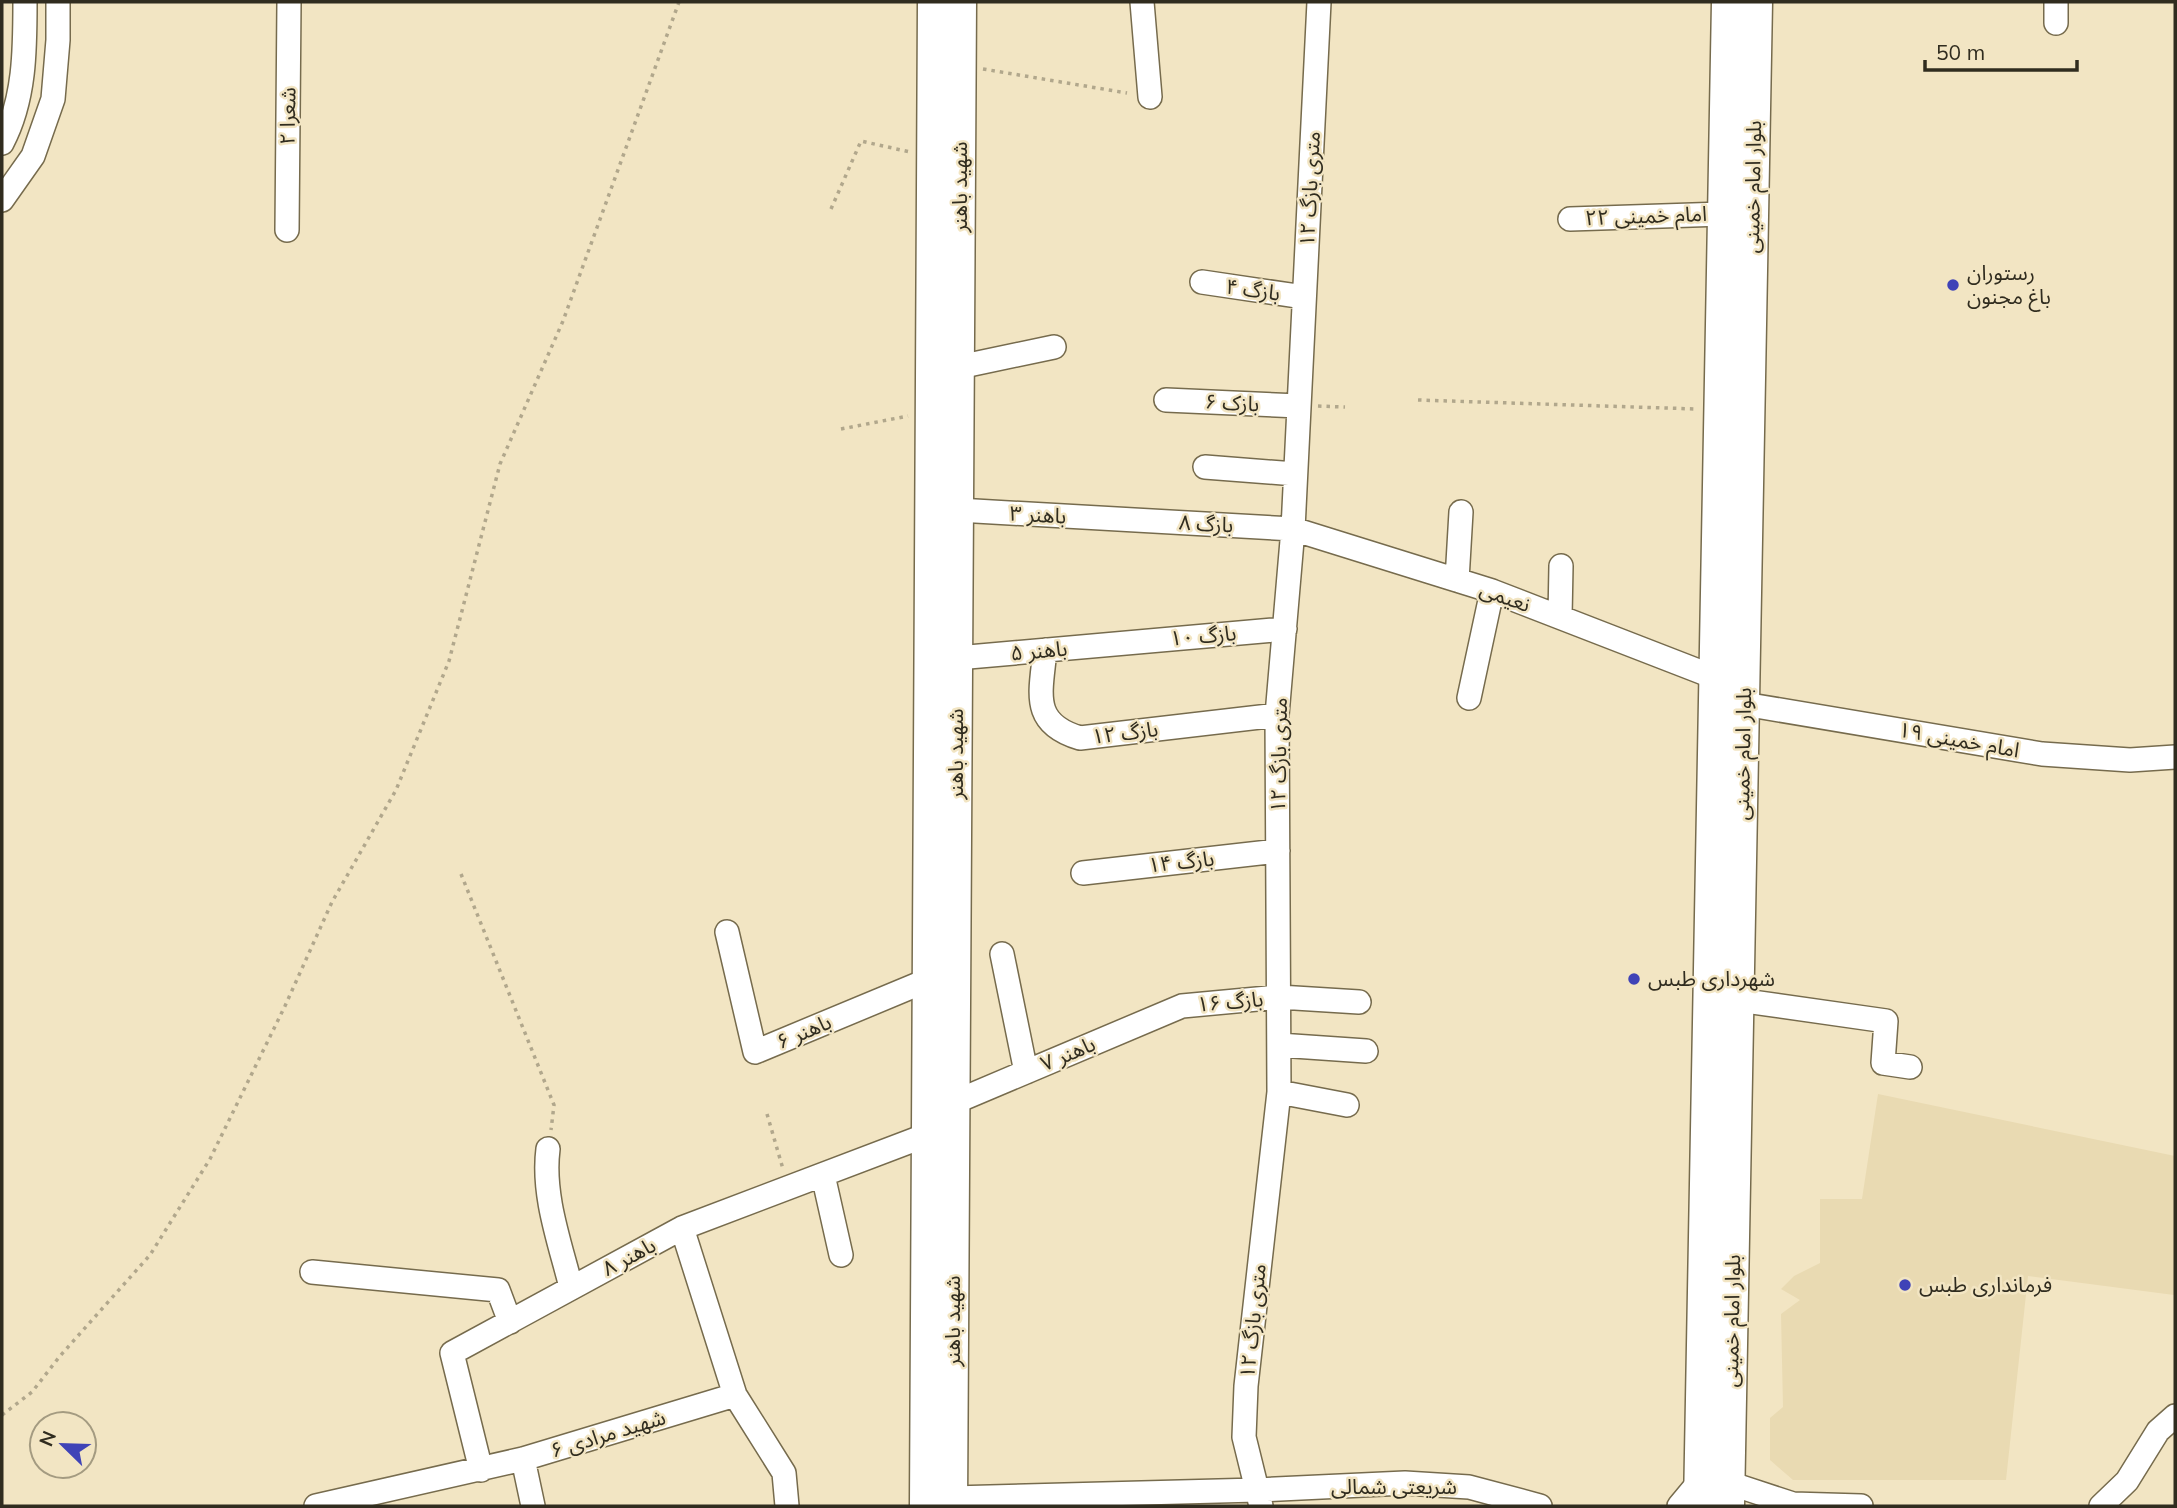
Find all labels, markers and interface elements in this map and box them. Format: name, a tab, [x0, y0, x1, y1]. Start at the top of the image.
scale bar	[1925, 28, 2077, 72]
text: 50 m	[1936, 39, 1985, 65]
street label: شعرا ۲	[273, 87, 301, 145]
street label: بلوار امام خمینی	[1738, 120, 1770, 254]
street label: ۱۲ متری بازگ	[1293, 131, 1325, 247]
street label: شهید باهنر	[946, 142, 972, 233]
street label: امام خمینی ۲۲	[1584, 200, 1708, 234]
place label: رستوران باغ مجنون	[1967, 259, 2051, 312]
street label: بازگ ۴	[1224, 272, 1282, 306]
marker: رستوران باغ مجنون	[1945, 277, 1961, 293]
street label: بازک ۶	[1204, 388, 1260, 416]
street label: باهنر ۳	[1009, 500, 1067, 528]
street label: بازگ ۸	[1178, 509, 1234, 537]
street label: نعیمی	[1476, 575, 1534, 617]
street label: بازگ ۱۰	[1169, 619, 1237, 651]
street label: باهنر ۵	[1009, 635, 1068, 665]
street label: بلوار امام خمینی	[1728, 687, 1760, 821]
street label: ۱۲ متری بازگ	[1264, 697, 1292, 813]
street label: شهید باهنر	[942, 709, 968, 800]
street label: بازگ ۱۲	[1090, 715, 1159, 749]
street label: امام خمینی ۱۹	[1896, 716, 2022, 766]
street label: بازگ ۱۴	[1146, 845, 1215, 877]
place label: شهرداری طبس	[1648, 965, 1775, 991]
marker: شهرداری طبس	[1626, 971, 1642, 987]
street label: بازگ ۱۶	[1196, 985, 1264, 1017]
street label: باهنر ۶	[772, 1008, 835, 1054]
street label: باهنر ۷	[1036, 1030, 1099, 1076]
street label: باهنر ۸	[597, 1231, 660, 1281]
street label: بلوار امام خمینی	[1717, 1254, 1749, 1388]
street label: ۱۲ متری بازگ	[1233, 1262, 1271, 1380]
place label: فرمانداری طبس	[1919, 1271, 2052, 1297]
street label: شهید باهنر	[939, 1276, 965, 1367]
marker: فرمانداری طبس	[1897, 1277, 1913, 1293]
street label: شهید مرادی ۶	[547, 1403, 668, 1463]
north arrow	[28, 1410, 98, 1480]
text: N	[34, 1427, 61, 1450]
street label: شریعتی شمالی	[1331, 1473, 1457, 1499]

